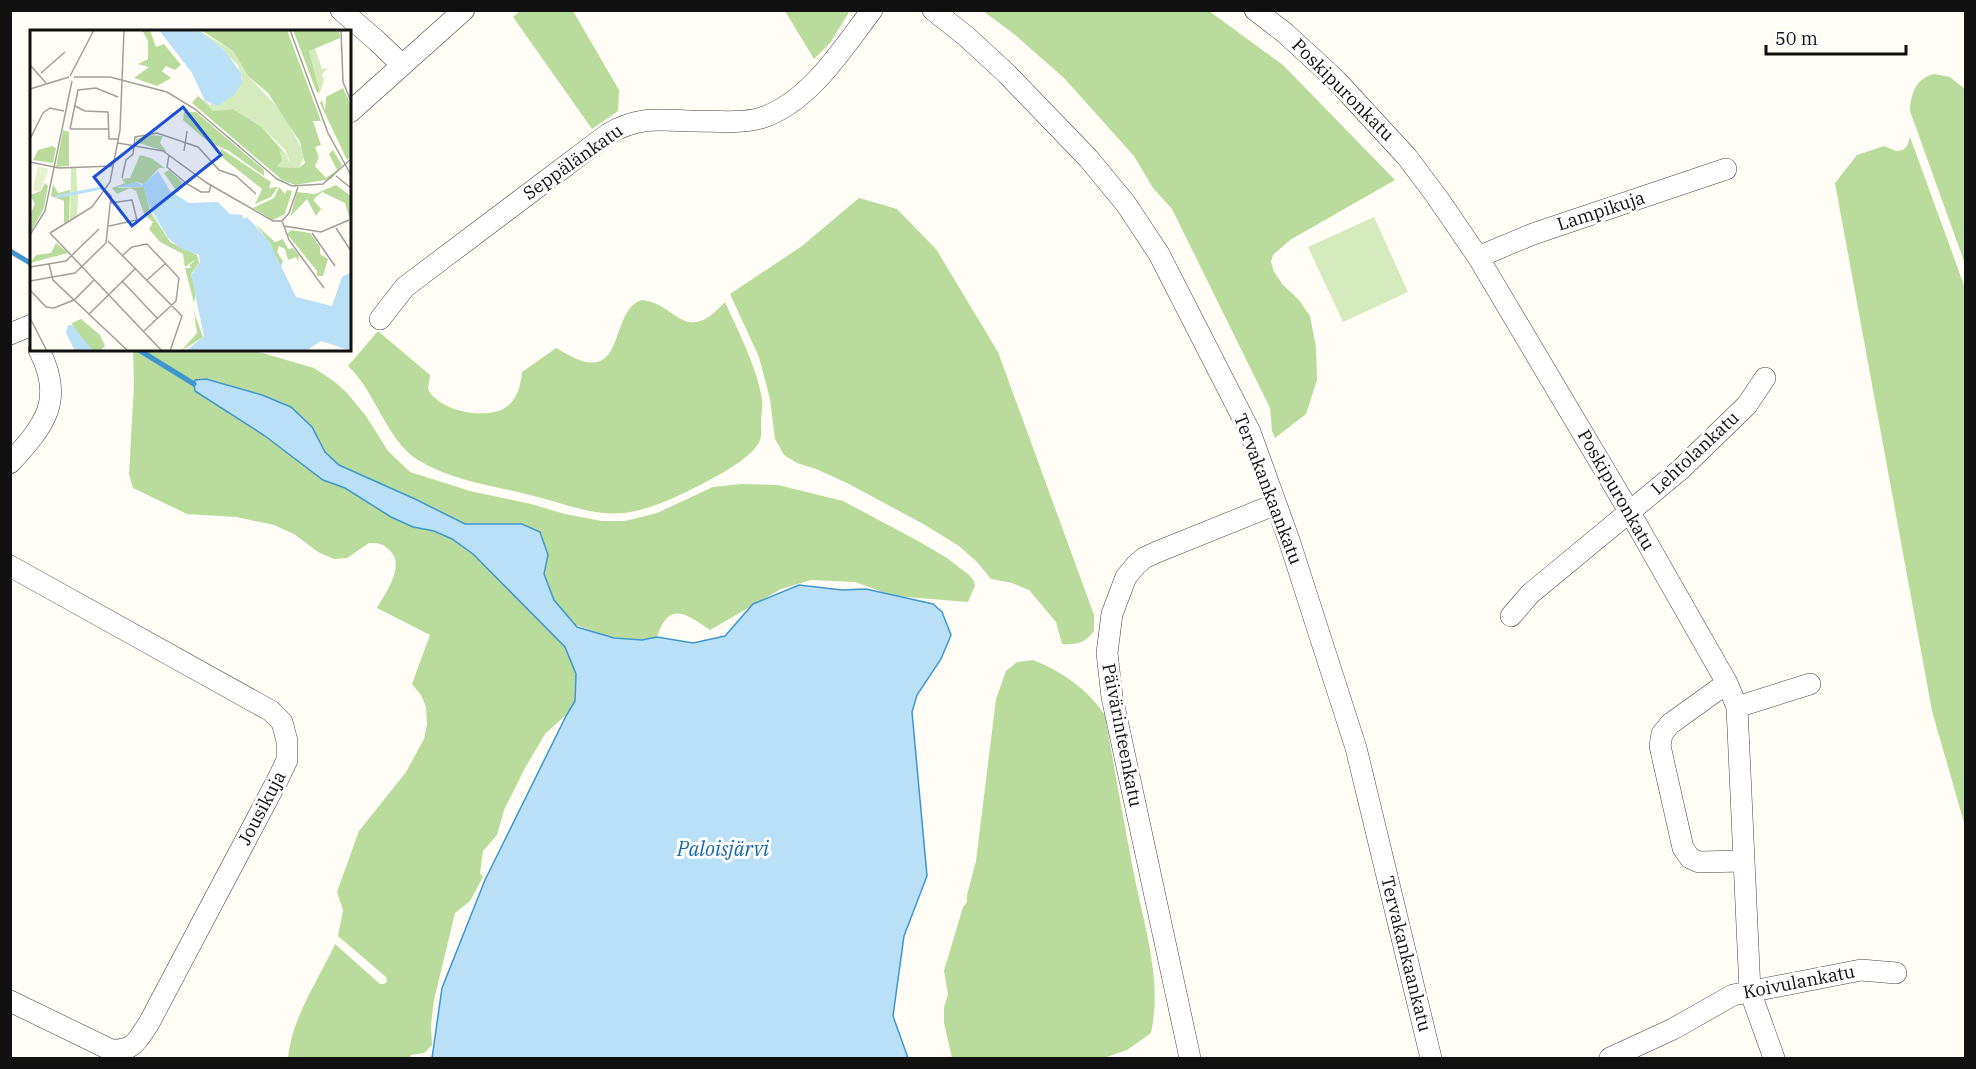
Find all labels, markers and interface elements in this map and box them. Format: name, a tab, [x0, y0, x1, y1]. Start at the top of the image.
scale bar	[1766, 18, 1906, 56]
text: 50 m	[1775, 27, 1818, 50]
inset map	[30, 30, 351, 351]
street label: Poskipuronkatu	[1287, 34, 1399, 146]
street label: Seppälänkatu	[518, 119, 627, 204]
street label: Lampikuja	[1554, 185, 1648, 236]
street label: Lehtolankatu	[1646, 406, 1744, 499]
street label: Tervakankaankatu	[1229, 410, 1308, 567]
street label: Poskipuronkatu	[1573, 425, 1660, 554]
street label: Päivärinteenkatu	[1097, 661, 1148, 809]
street label: Jousikuja	[232, 767, 291, 849]
water label: Paloisjärvi	[676, 835, 769, 862]
street label: Tervakankaankatu	[1376, 874, 1437, 1034]
street label: Koivulankatu	[1741, 959, 1857, 1004]

